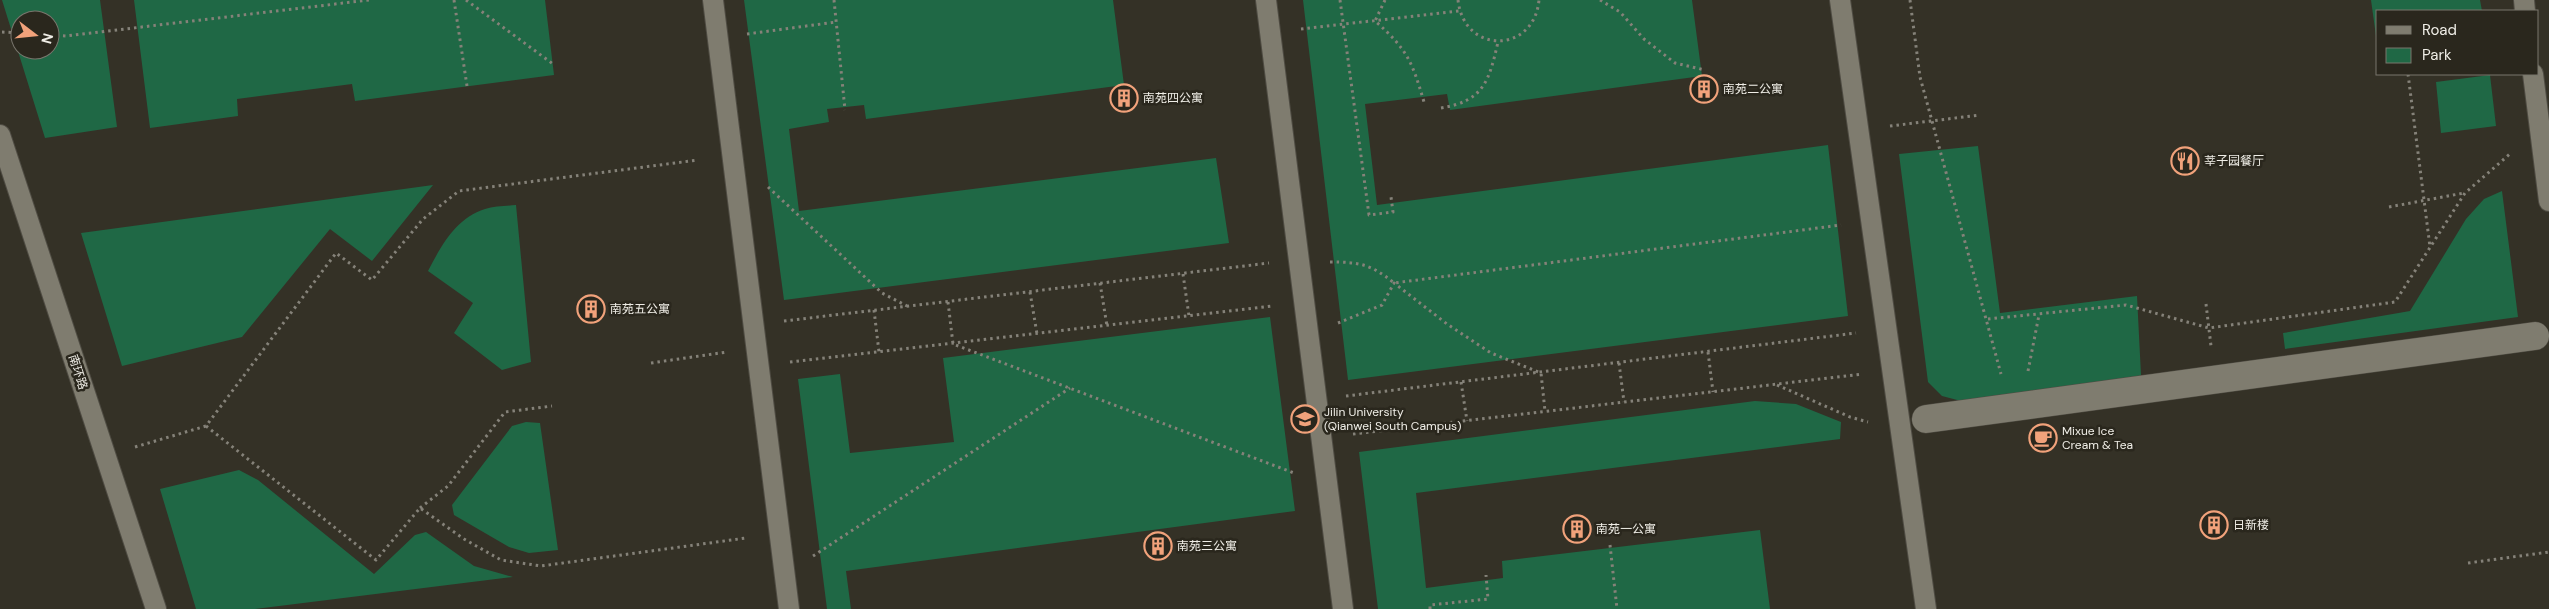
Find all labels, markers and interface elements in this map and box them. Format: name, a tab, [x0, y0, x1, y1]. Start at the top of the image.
north arrow	[10, 10, 60, 60]
legend	[2376, 10, 2539, 75]
text: Road	[2422, 20, 2457, 40]
text: N	[37, 31, 58, 46]
text: Park	[2422, 45, 2452, 65]
building icon: 南苑二公寓	[1689, 74, 1719, 104]
place label: 南苑二公寓	[1723, 81, 1783, 97]
building icon: 南苑四公寓	[1109, 83, 1139, 113]
place label: 南苑四公寓	[1143, 90, 1203, 106]
restaurant icon: 莘子园餐厅	[2170, 146, 2200, 176]
place label: 莘子园餐厅	[2204, 153, 2264, 169]
building icon: 南苑五公寓	[576, 294, 606, 324]
place label: 南苑五公寓	[610, 301, 670, 317]
street label: 南环路	[65, 352, 91, 392]
school or university icon: Jilin University (Qianwei South Campus)	[1290, 404, 1320, 434]
place label: Jilin University (Qianwei South Campus)	[1324, 404, 1462, 434]
cafe icon: Mixue Ice Cream & Tea	[2028, 423, 2058, 453]
place label: Mixue Ice Cream & Tea	[2062, 423, 2133, 453]
building icon: 日新楼	[2199, 510, 2229, 540]
building icon: 南苑一公寓	[1562, 514, 1592, 544]
place label: 日新楼	[2233, 517, 2269, 533]
place label: 南苑一公寓	[1596, 521, 1656, 537]
building icon: 南苑三公寓	[1143, 531, 1173, 561]
place label: 南苑三公寓	[1177, 538, 1237, 554]

